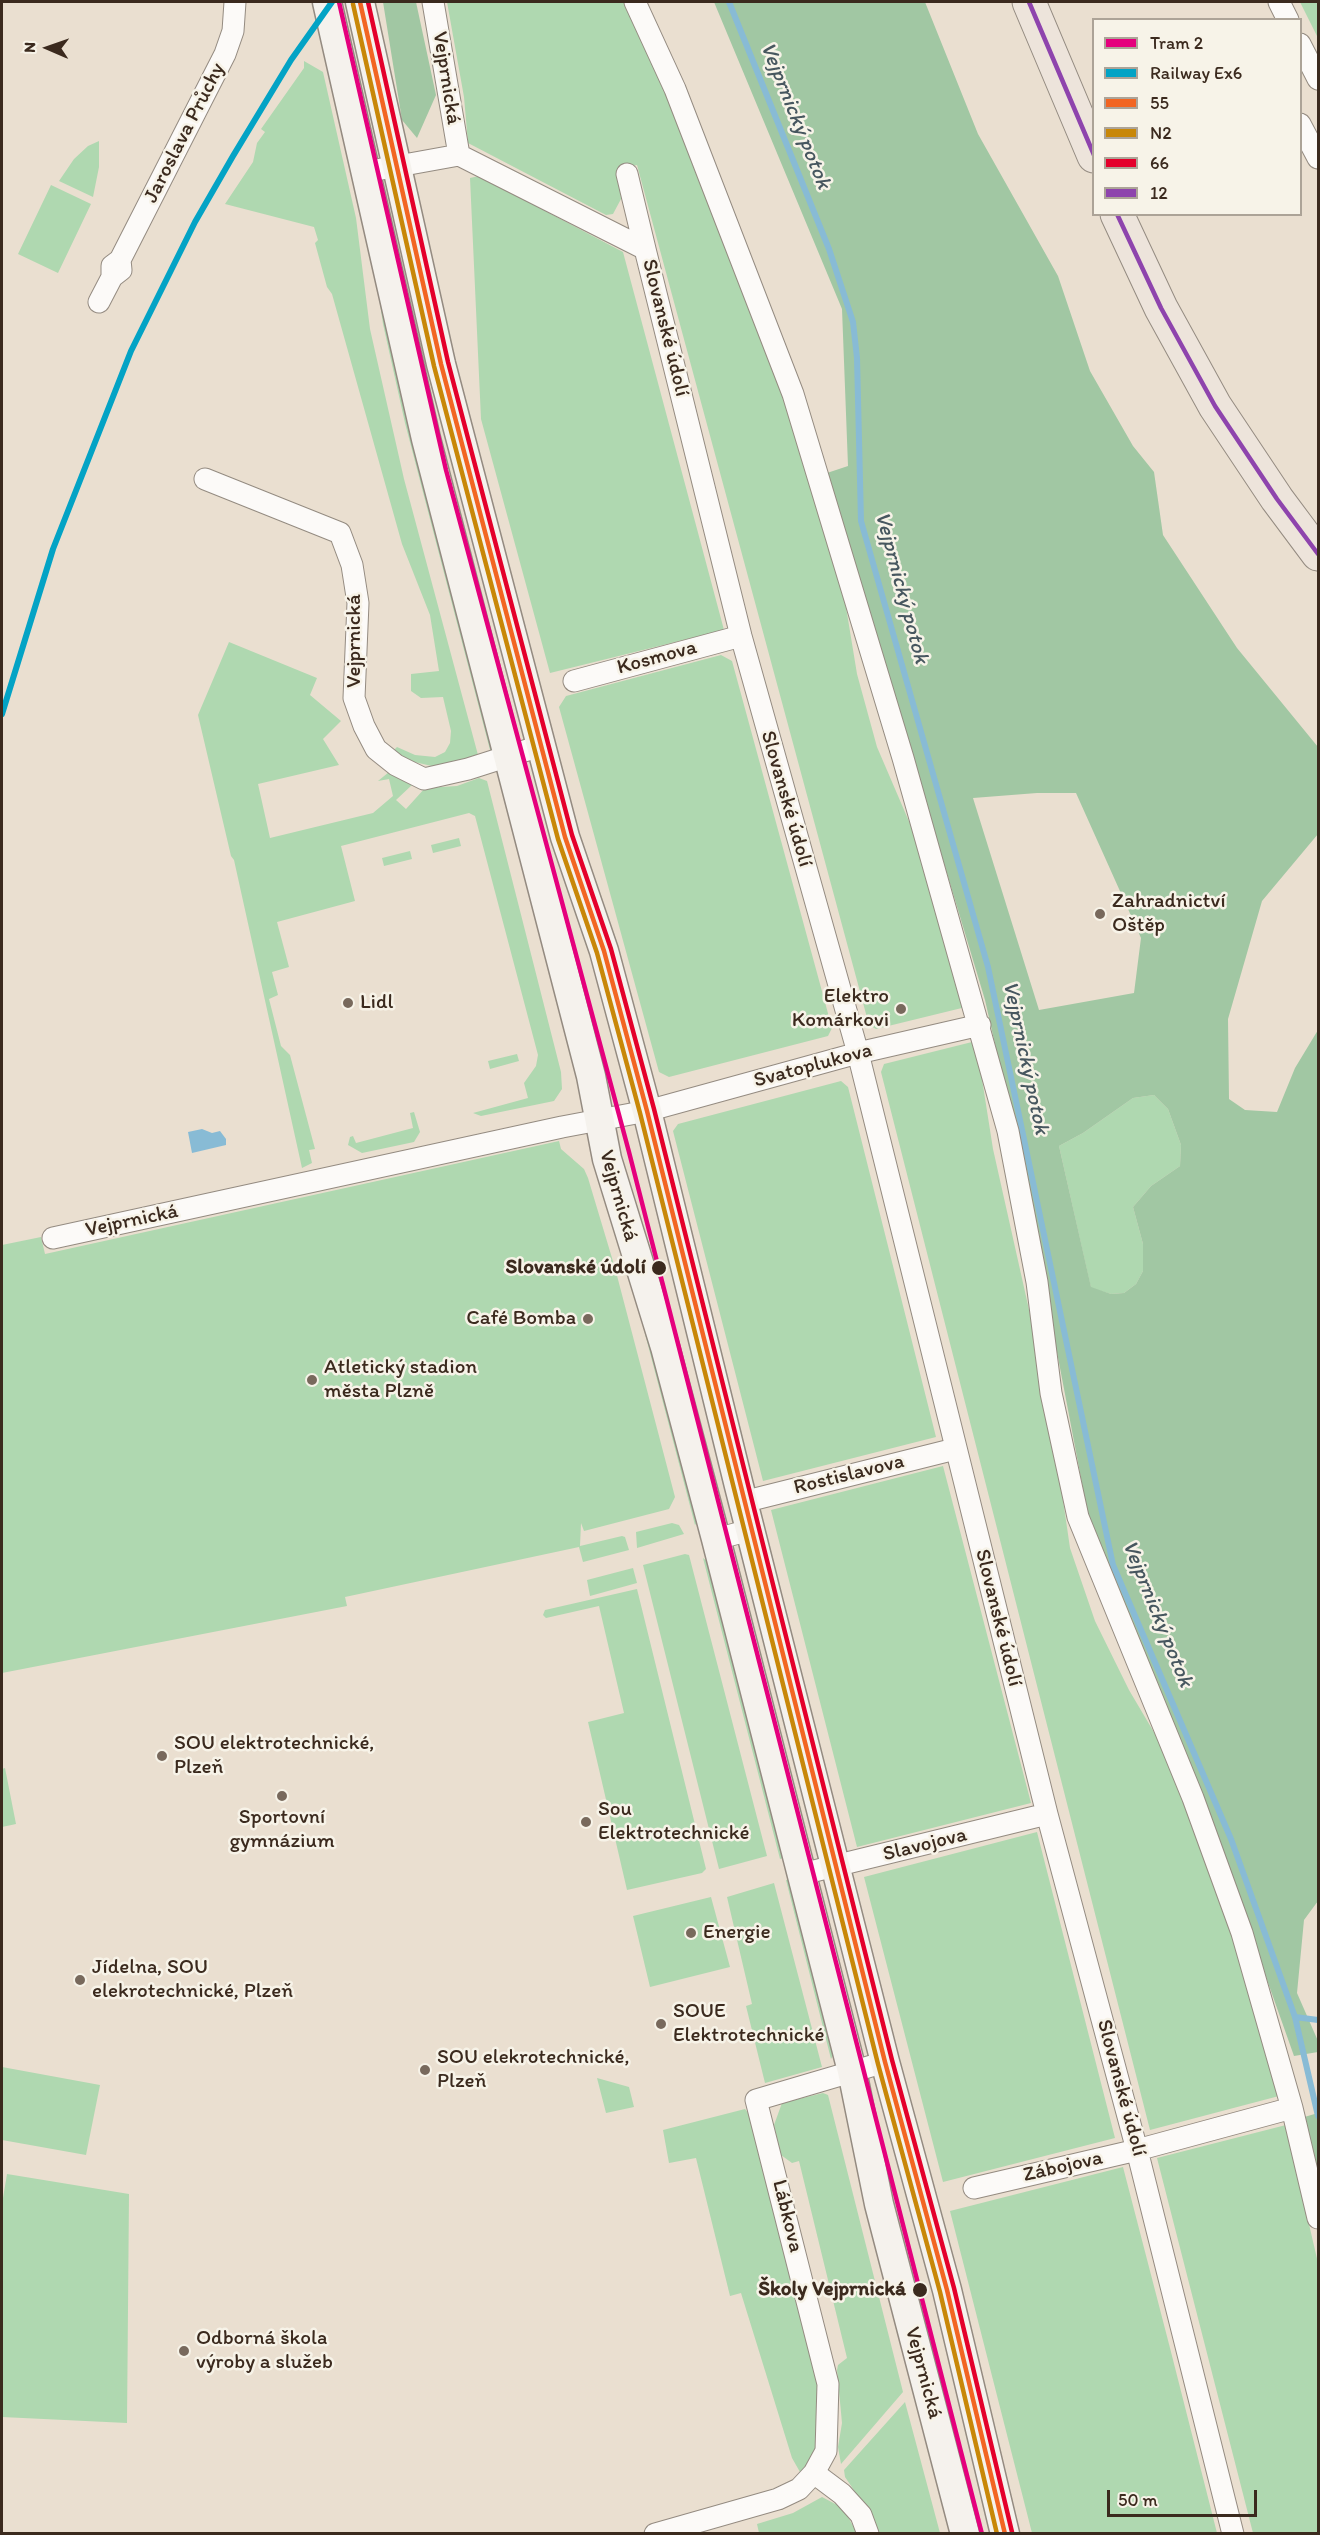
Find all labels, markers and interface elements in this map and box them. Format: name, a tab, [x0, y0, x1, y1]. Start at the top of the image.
north arrow	[18, 18, 78, 78]
legend	[1092, 18, 1302, 216]
street label: Vejprnická	[426, 30, 466, 126]
text: Tram 2	[1150, 32, 1203, 54]
water label: Vejprnický potok	[754, 39, 836, 193]
text: N	[20, 42, 39, 53]
street label: Jaroslava Průchy	[139, 59, 231, 207]
text: Railway Ex6	[1150, 62, 1242, 84]
text: 55	[1150, 92, 1169, 114]
text: N2	[1150, 122, 1172, 144]
text: 66	[1150, 152, 1169, 174]
text: 12	[1150, 182, 1168, 204]
street label: Slovanské údolí	[636, 257, 694, 399]
water label: Vejprnický potok	[868, 509, 934, 667]
street label: Vejprnická	[342, 594, 368, 688]
street label: Kosmova	[614, 635, 700, 681]
street label: Slovanské údolí	[755, 728, 817, 870]
place label: Zahradnictví Oštěp	[1112, 889, 1226, 939]
marker: Zahradnictví Oštěp	[1093, 907, 1107, 921]
water label: Vejprnický potok	[996, 979, 1054, 1137]
place label: Elektro Komárkovi	[792, 984, 889, 1034]
place label: Lidl	[360, 990, 394, 1016]
marker: Lidl	[341, 996, 355, 1010]
marker: Elektro Komárkovi	[894, 1002, 908, 1016]
street label: Svatoplukova	[751, 1038, 875, 1094]
street label: Vejprnická	[593, 1147, 643, 1245]
street label: Vejprnická	[83, 1199, 181, 1243]
place label: Slovanské údolí	[505, 1255, 646, 1281]
marker: Slovanské údolí	[650, 1259, 668, 1277]
place label: Café Bomba	[466, 1306, 576, 1332]
marker: Café Bomba	[581, 1312, 595, 1326]
place label: Atletický stadion města Plzně	[324, 1355, 477, 1405]
marker: Atletický stadion města Plzně	[305, 1373, 319, 1387]
street label: Rostislavova	[791, 1449, 907, 1501]
water label: Vejprnický potok	[1116, 1537, 1198, 1691]
street label: Slovanské údolí	[969, 1547, 1027, 1689]
place label: SOU elektrotechnické, Plzeň	[174, 1731, 375, 1781]
marker: SOU elektrotechnické, Plzeň	[155, 1749, 169, 1763]
marker: Sportovní gymnázium	[275, 1789, 289, 1803]
place label: Sou Elektrotechnické	[598, 1797, 750, 1847]
place label: Sportovní gymnázium	[229, 1805, 335, 1855]
marker: Sou Elektrotechnické	[579, 1815, 593, 1829]
street label: Slavojova	[880, 1822, 970, 1868]
place label: Energie	[703, 1920, 771, 1946]
marker: Energie	[684, 1926, 698, 1940]
place label: Jídelna, SOU elekrotechnické, Plzeň	[92, 1955, 293, 2005]
marker: Jídelna, SOU elekrotechnické, Plzeň	[73, 1973, 87, 1987]
place label: SOUE Elektrotechnické	[673, 1999, 825, 2049]
marker: SOUE Elektrotechnické	[654, 2017, 668, 2031]
street label: Slovanské údolí	[1091, 2017, 1151, 2159]
place label: SOU elekrotechnické, Plzeň	[437, 2045, 630, 2095]
marker: SOU elekrotechnické, Plzeň	[418, 2063, 432, 2077]
street label: Zábojova	[1021, 2146, 1105, 2188]
street label: Lábkova	[766, 2177, 808, 2255]
place label: Školy Vejprnická	[758, 2277, 906, 2303]
marker: Školy Vejprnická	[911, 2281, 929, 2299]
street label: Vejprnická	[899, 2324, 947, 2422]
place label: Odborná škola výroby a služeb	[196, 2326, 333, 2376]
marker: Odborná škola výroby a služeb	[177, 2344, 191, 2358]
scale bar	[1110, 2478, 1260, 2516]
text: 50 m	[1118, 2489, 1158, 2511]

